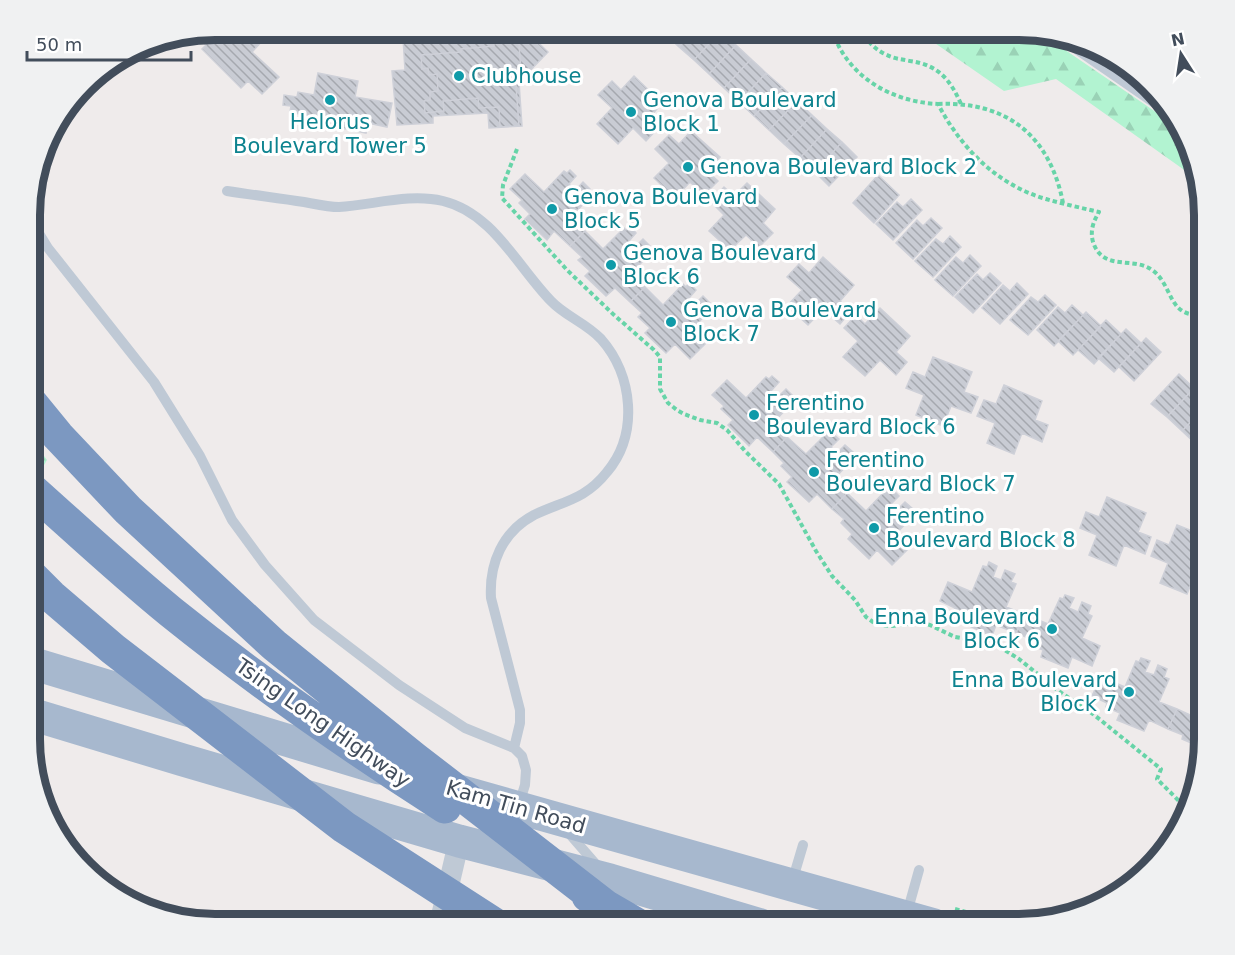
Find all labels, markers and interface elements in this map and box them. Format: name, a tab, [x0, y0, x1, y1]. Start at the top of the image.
scale bar	[27, 24, 190, 62]
north arrow	[1151, 24, 1211, 84]
text: N	[1169, 29, 1187, 51]
text: 50 m	[36, 34, 82, 55]
place label: Clubhouse	[471, 64, 581, 88]
marker: Clubhouse	[452, 69, 466, 83]
place label: Genova Boulevard Block 1	[643, 88, 837, 136]
marker: Helorus Boulevard Tower 5	[323, 93, 337, 107]
marker: Genova Boulevard Block 1	[624, 105, 638, 119]
place label: Helorus Boulevard Tower 5	[233, 110, 427, 158]
place label: Genova Boulevard Block 2	[700, 155, 977, 179]
marker: Genova Boulevard Block 2	[681, 160, 695, 174]
place label: Genova Boulevard Block 5	[564, 185, 758, 233]
marker: Genova Boulevard Block 5	[545, 202, 559, 216]
place label: Genova Boulevard Block 6	[623, 241, 817, 289]
marker: Genova Boulevard Block 6	[604, 258, 618, 272]
place label: Genova Boulevard Block 7	[683, 298, 877, 346]
marker: Genova Boulevard Block 7	[664, 315, 678, 329]
place label: Ferentino Boulevard Block 6	[766, 391, 956, 439]
marker: Ferentino Boulevard Block 6	[747, 408, 761, 422]
place label: Ferentino Boulevard Block 7	[826, 448, 1016, 496]
marker: Ferentino Boulevard Block 7	[807, 465, 821, 479]
place label: Ferentino Boulevard Block 8	[886, 504, 1076, 552]
marker: Ferentino Boulevard Block 8	[867, 521, 881, 535]
place label: Enna Boulevard Block 6	[874, 605, 1040, 653]
marker: Enna Boulevard Block 6	[1045, 622, 1059, 636]
street label: Tsing Long Highway	[230, 653, 415, 792]
place label: Enna Boulevard Block 7	[951, 668, 1117, 716]
marker: Enna Boulevard Block 7	[1122, 685, 1136, 699]
street label: Kam Tin Road	[443, 776, 589, 838]

